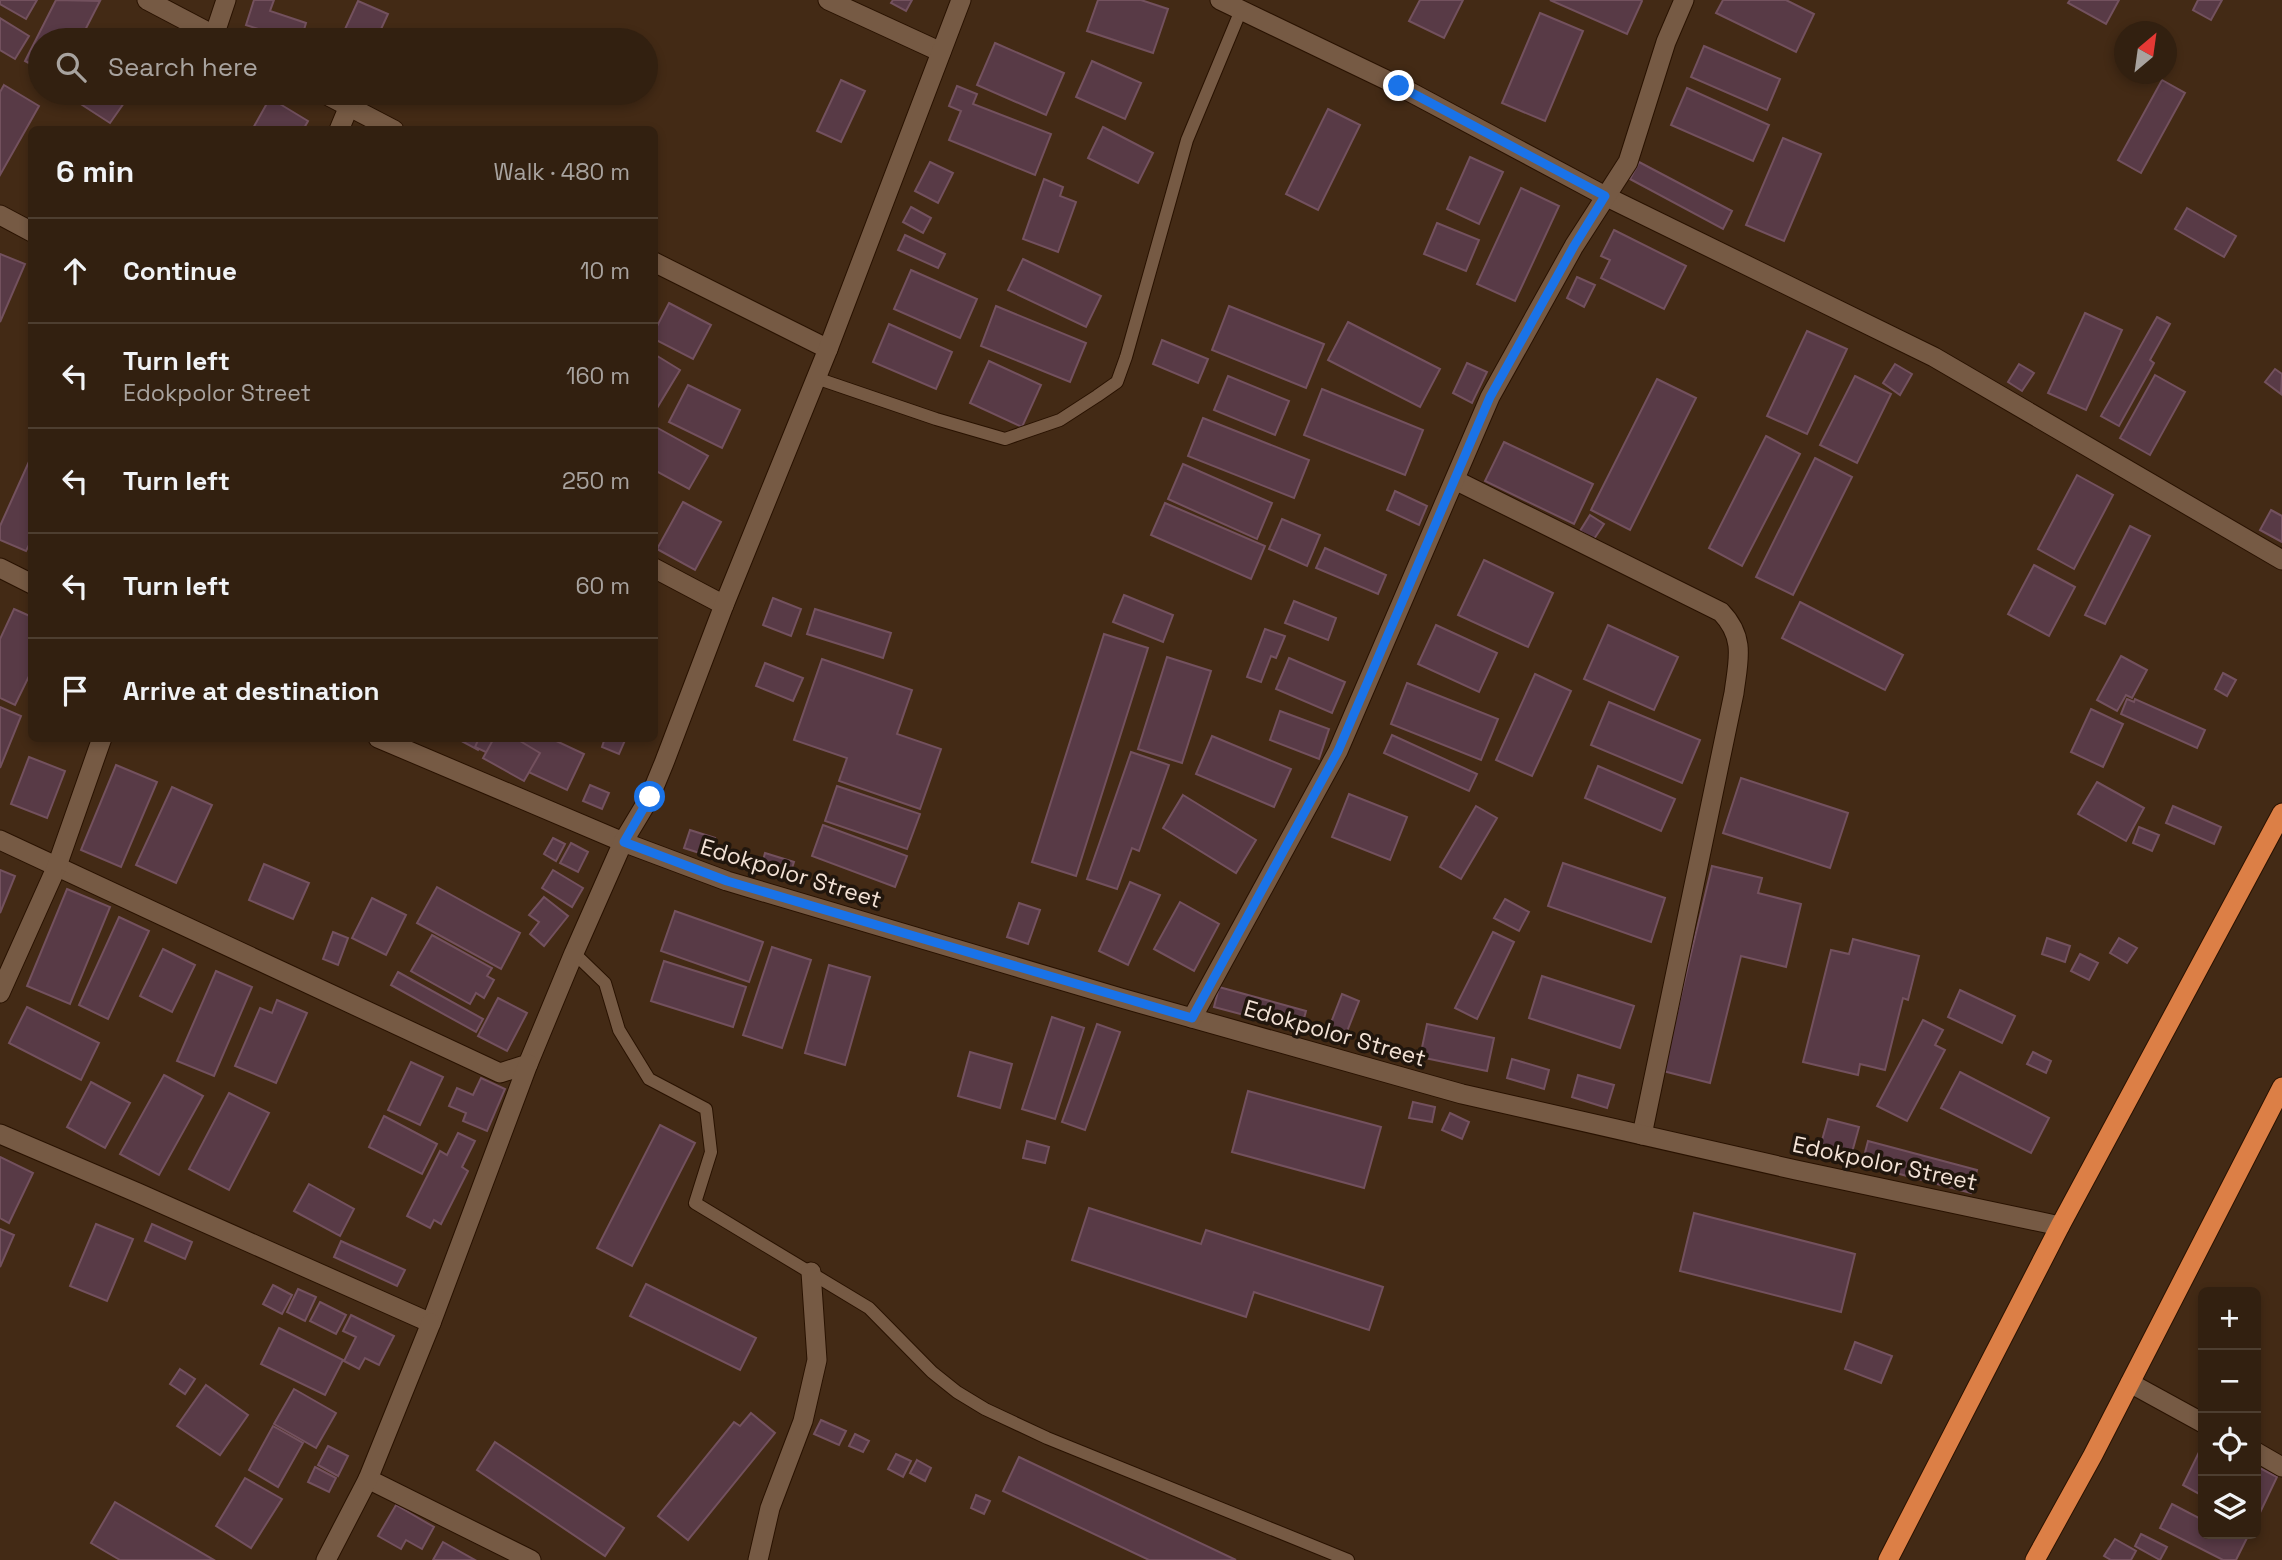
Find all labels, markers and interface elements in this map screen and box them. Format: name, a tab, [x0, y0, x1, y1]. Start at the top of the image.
north arrow	[2114, 21, 2177, 84]
search box	[28, 28, 658, 105]
icon: search	[52, 48, 90, 86]
text: Search here	[108, 50, 258, 84]
route end	[1383, 70, 1414, 101]
text: 6 min	[56, 152, 134, 191]
text: Walk · 480 m	[494, 157, 630, 187]
icon: ahead	[56, 252, 94, 290]
text: Continue	[123, 254, 237, 288]
text: 10 m	[580, 256, 630, 286]
text: Turn left	[123, 344, 230, 378]
icon: left	[56, 357, 94, 395]
text: 160 m	[566, 361, 630, 391]
text: Edokpolor Street	[123, 378, 311, 408]
icon: left	[56, 462, 94, 500]
text: Turn left	[123, 464, 230, 498]
text: 250 m	[562, 466, 630, 496]
icon: left	[56, 567, 94, 605]
text: Turn left	[123, 569, 230, 603]
text: 60 m	[575, 571, 630, 601]
icon: arrive	[56, 672, 94, 710]
text: Arrive at destination	[123, 674, 380, 708]
route start	[634, 781, 665, 812]
street label: Edokpolor Street	[697, 831, 885, 915]
street label: Edokpolor Street	[1240, 993, 1430, 1073]
street label: Edokpolor Street	[1790, 1129, 1980, 1197]
map controls	[2198, 1287, 2261, 1539]
button: +	[2198, 1287, 2261, 1350]
button: −	[2198, 1350, 2261, 1413]
button: locate	[2198, 1413, 2261, 1476]
button: layers	[2198, 1476, 2261, 1539]

